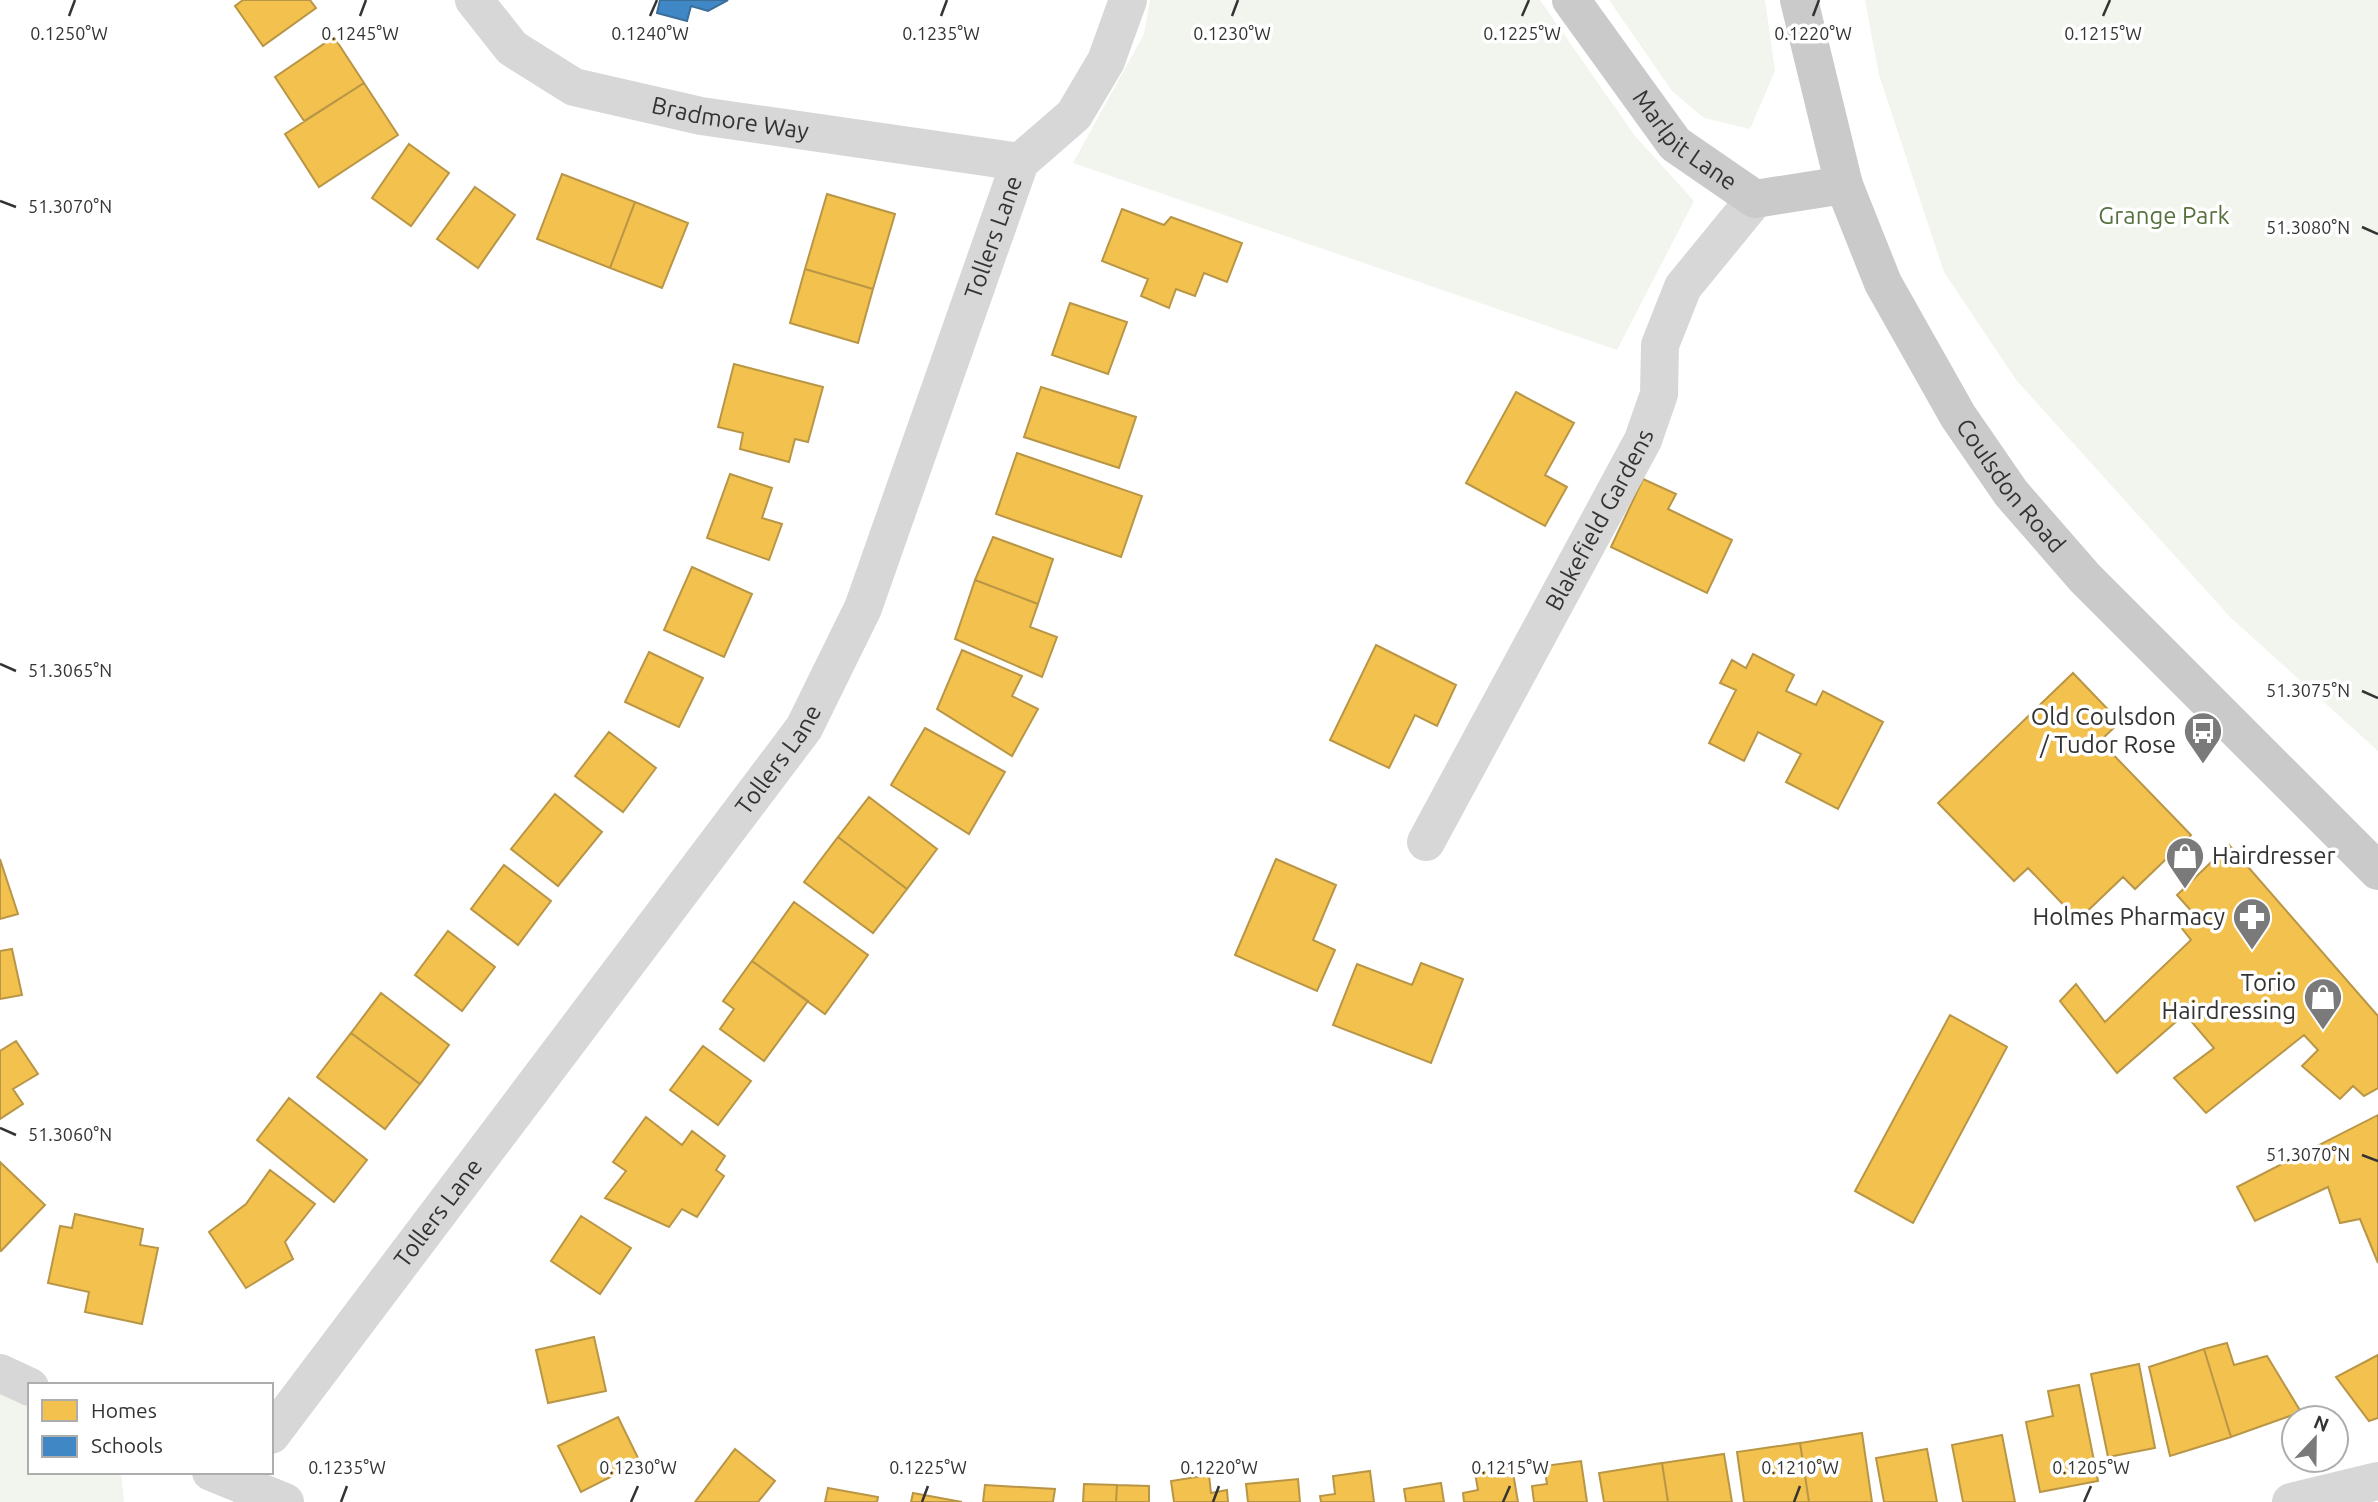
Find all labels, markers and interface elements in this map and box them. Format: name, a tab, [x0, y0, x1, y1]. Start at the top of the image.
text: 0.1250°W	[30, 23, 108, 43]
text: 0.1245°W	[321, 23, 399, 43]
text: 0.1240°W	[611, 23, 689, 43]
text: 0.1235°W	[902, 23, 980, 43]
text: 0.1230°W	[1193, 23, 1271, 43]
text: 0.1225°W	[1483, 23, 1561, 43]
text: 0.1220°W	[1774, 23, 1852, 43]
text: 0.1215°W	[2064, 23, 2142, 43]
street label: Marlpit Lane	[1627, 85, 1742, 195]
street label: Bradmore Way	[649, 91, 811, 144]
street label: Tollers Lane	[959, 172, 1027, 302]
text: 51.3070°N	[28, 196, 112, 216]
park label: Grange Park	[2098, 202, 2230, 229]
text: 51.3080°N	[2266, 217, 2350, 237]
street label: Coulsdon Road	[1951, 413, 2071, 558]
street label: Blakefield Gardens	[1540, 426, 1659, 615]
text: 51.3065°N	[28, 660, 112, 680]
text: 51.3075°N	[2266, 680, 2350, 700]
street label: Tollers Lane	[730, 700, 826, 819]
place label: Old Coulsdon / Tudor Rose	[2031, 703, 2176, 758]
bus stop icon: Old Coulsdon / Tudor Rose	[2182, 710, 2224, 765]
shop icon: Hairdresser	[2164, 835, 2206, 890]
place label: Hairdresser	[2212, 842, 2336, 869]
pharmacy icon: Holmes Pharmacy	[2231, 896, 2273, 951]
place label: Holmes Pharmacy	[2033, 903, 2225, 930]
place label: Torio Hairdressing	[2162, 969, 2296, 1024]
shop icon: Torio Hairdressing	[2302, 976, 2344, 1031]
text: 51.3060°N	[28, 1124, 112, 1144]
text: 51.3070°N	[2266, 1144, 2350, 1164]
street label: Tollers Lane	[388, 1153, 487, 1272]
legend	[28, 1383, 273, 1474]
text: Homes	[91, 1398, 157, 1422]
north arrow	[2280, 1404, 2350, 1474]
text: N	[2311, 1410, 2332, 1436]
text: Schools	[91, 1433, 163, 1457]
text: 0.1235°W	[308, 1457, 386, 1477]
text: 0.1230°W	[599, 1457, 677, 1477]
text: 0.1225°W	[889, 1457, 967, 1477]
text: 0.1220°W	[1180, 1457, 1258, 1477]
text: 0.1215°W	[1471, 1457, 1549, 1477]
text: 0.1210°W	[1761, 1457, 1839, 1477]
text: 0.1205°W	[2052, 1457, 2130, 1477]

